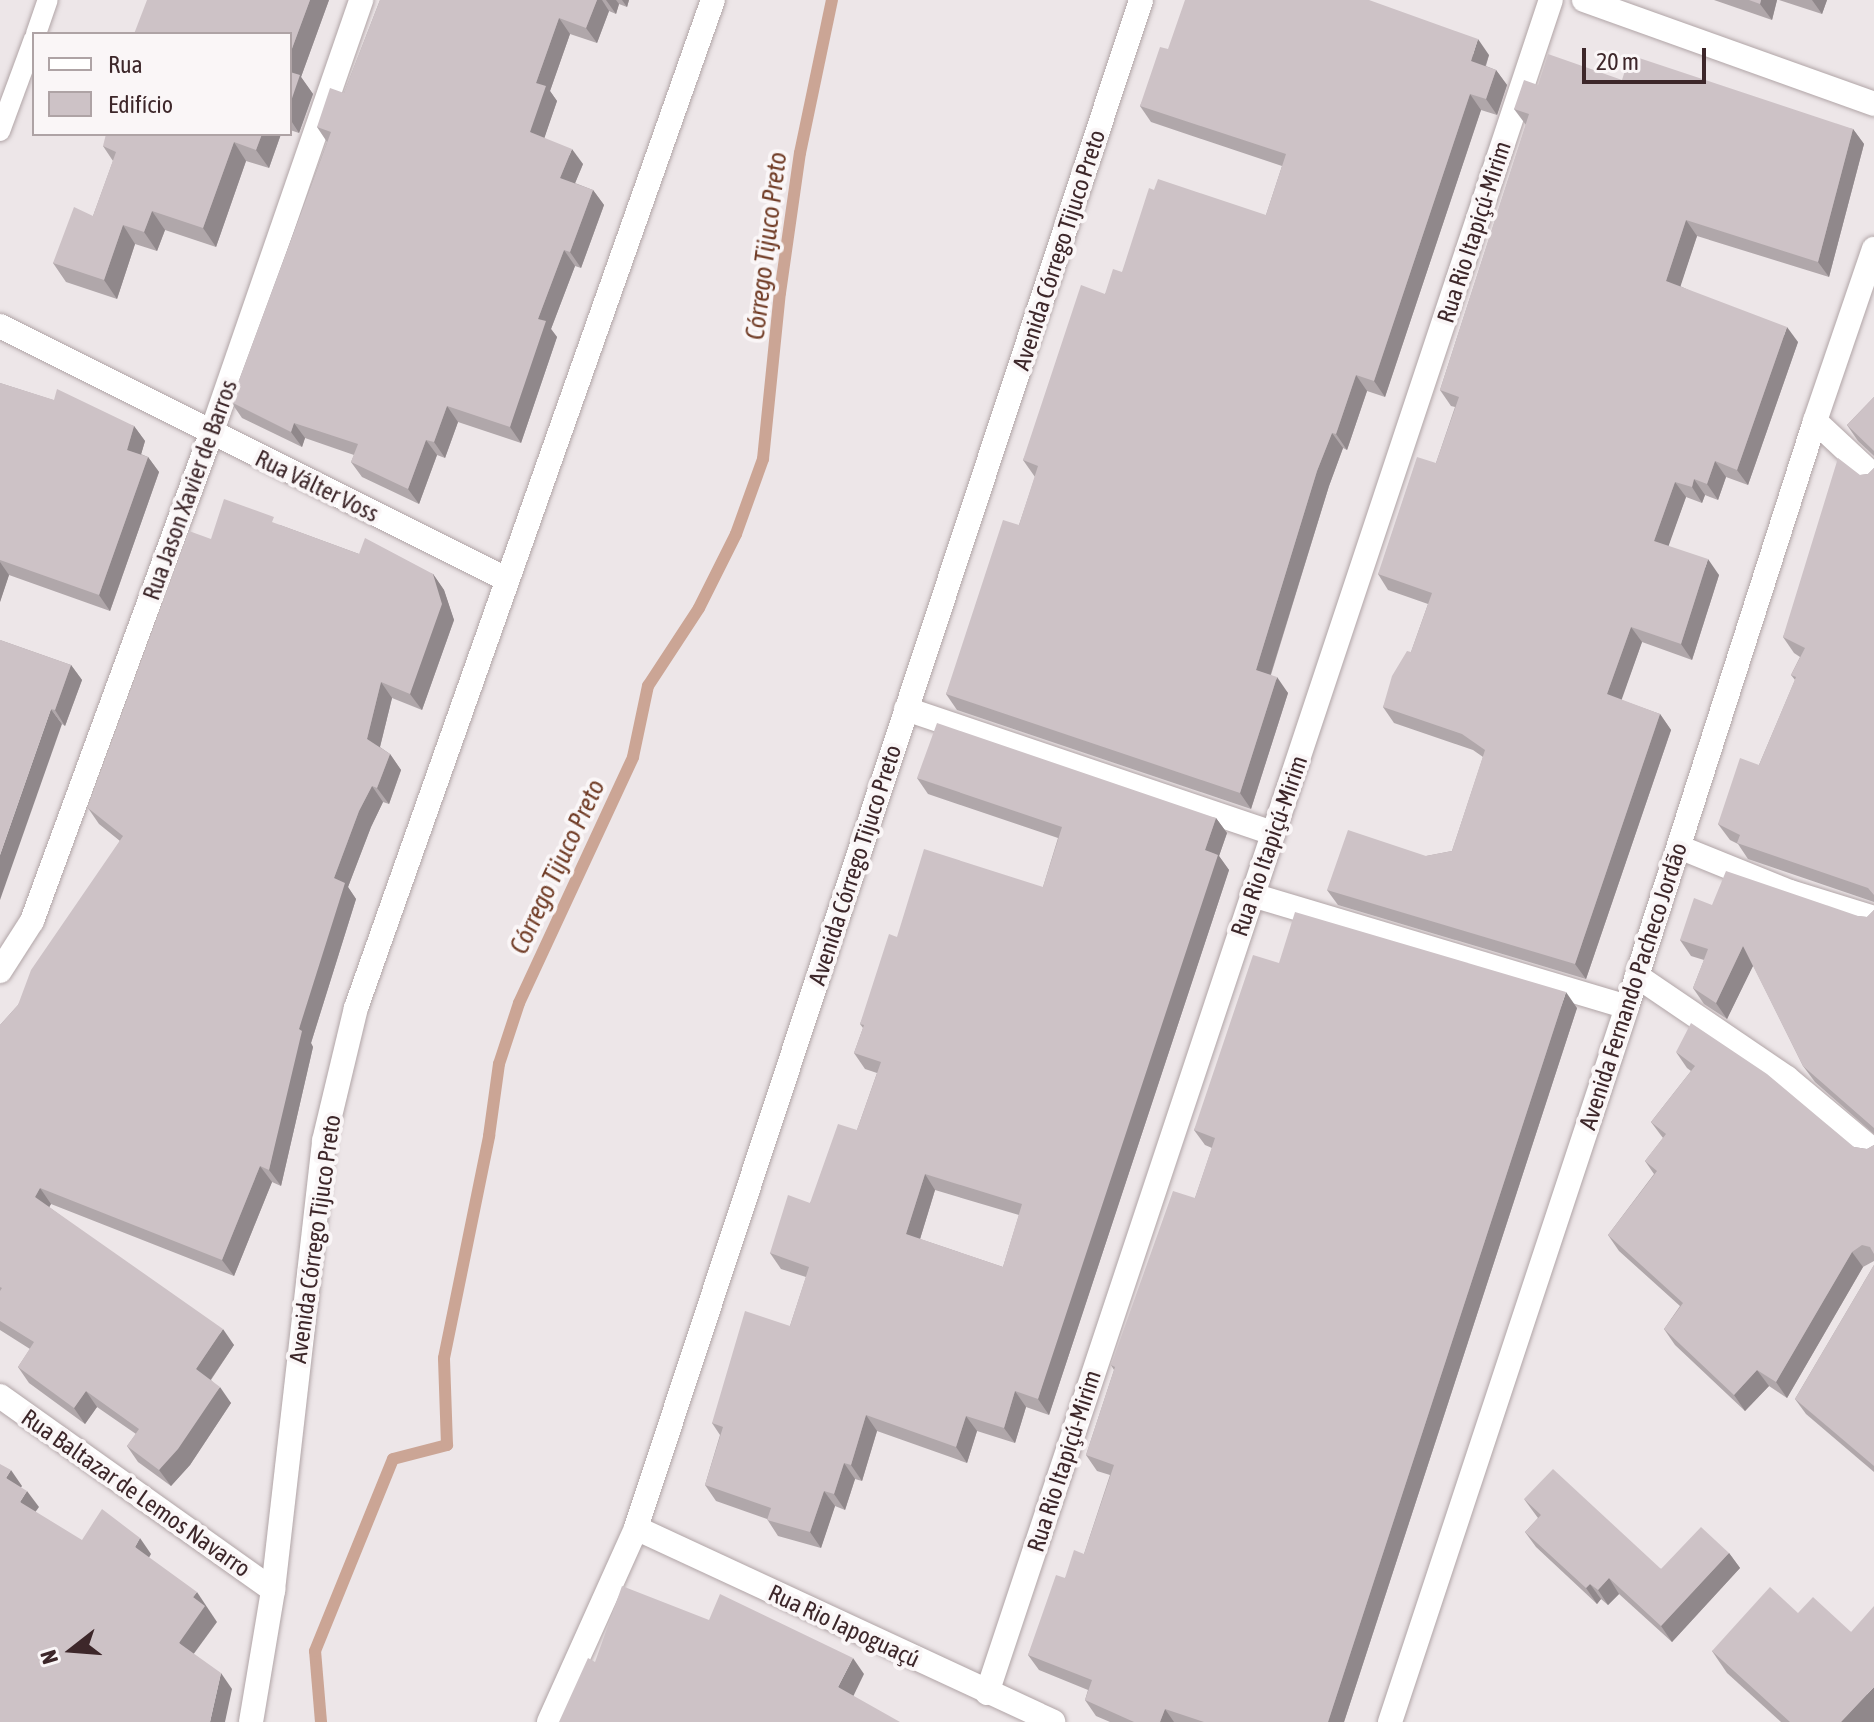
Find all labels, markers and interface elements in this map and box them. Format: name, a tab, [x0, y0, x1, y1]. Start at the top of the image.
legend	[32, 32, 292, 136]
scale bar	[1586, 32, 1710, 82]
text: 20 m	[1596, 48, 1639, 75]
text: Rua	[108, 51, 143, 78]
text: Edifício	[108, 91, 173, 118]
street label: Avenida Córrego Tijuco Preto	[1007, 126, 1111, 374]
street label: Rua Rio Itapiçú-Mirim	[1431, 138, 1517, 326]
water label: Córrego Tijuco Preto	[740, 150, 794, 342]
street label: Rua Jason Xavier de Barros	[137, 376, 243, 604]
street label: Rua Válter Voss	[251, 444, 383, 528]
street label: Avenida Córrego Tijuco Preto	[803, 741, 907, 989]
street label: Rua Rio Itapiçú-Mirim	[1225, 752, 1313, 940]
water label: Córrego Tijuco Preto	[504, 775, 612, 959]
street label: Avenida Fernando Pacheco Jordão	[1573, 839, 1693, 1133]
street label: Avenida Córrego Tijuco Preto	[283, 1113, 347, 1365]
street label: Rua Rio Itapiçú-Mirim	[1021, 1367, 1107, 1555]
street label: Rua Baltazar de Lemos Navarro	[16, 1403, 256, 1583]
street label: Rua Rio Iapoguaçú	[764, 1578, 924, 1674]
north arrow	[32, 1610, 112, 1690]
text: N	[35, 1647, 63, 1667]

